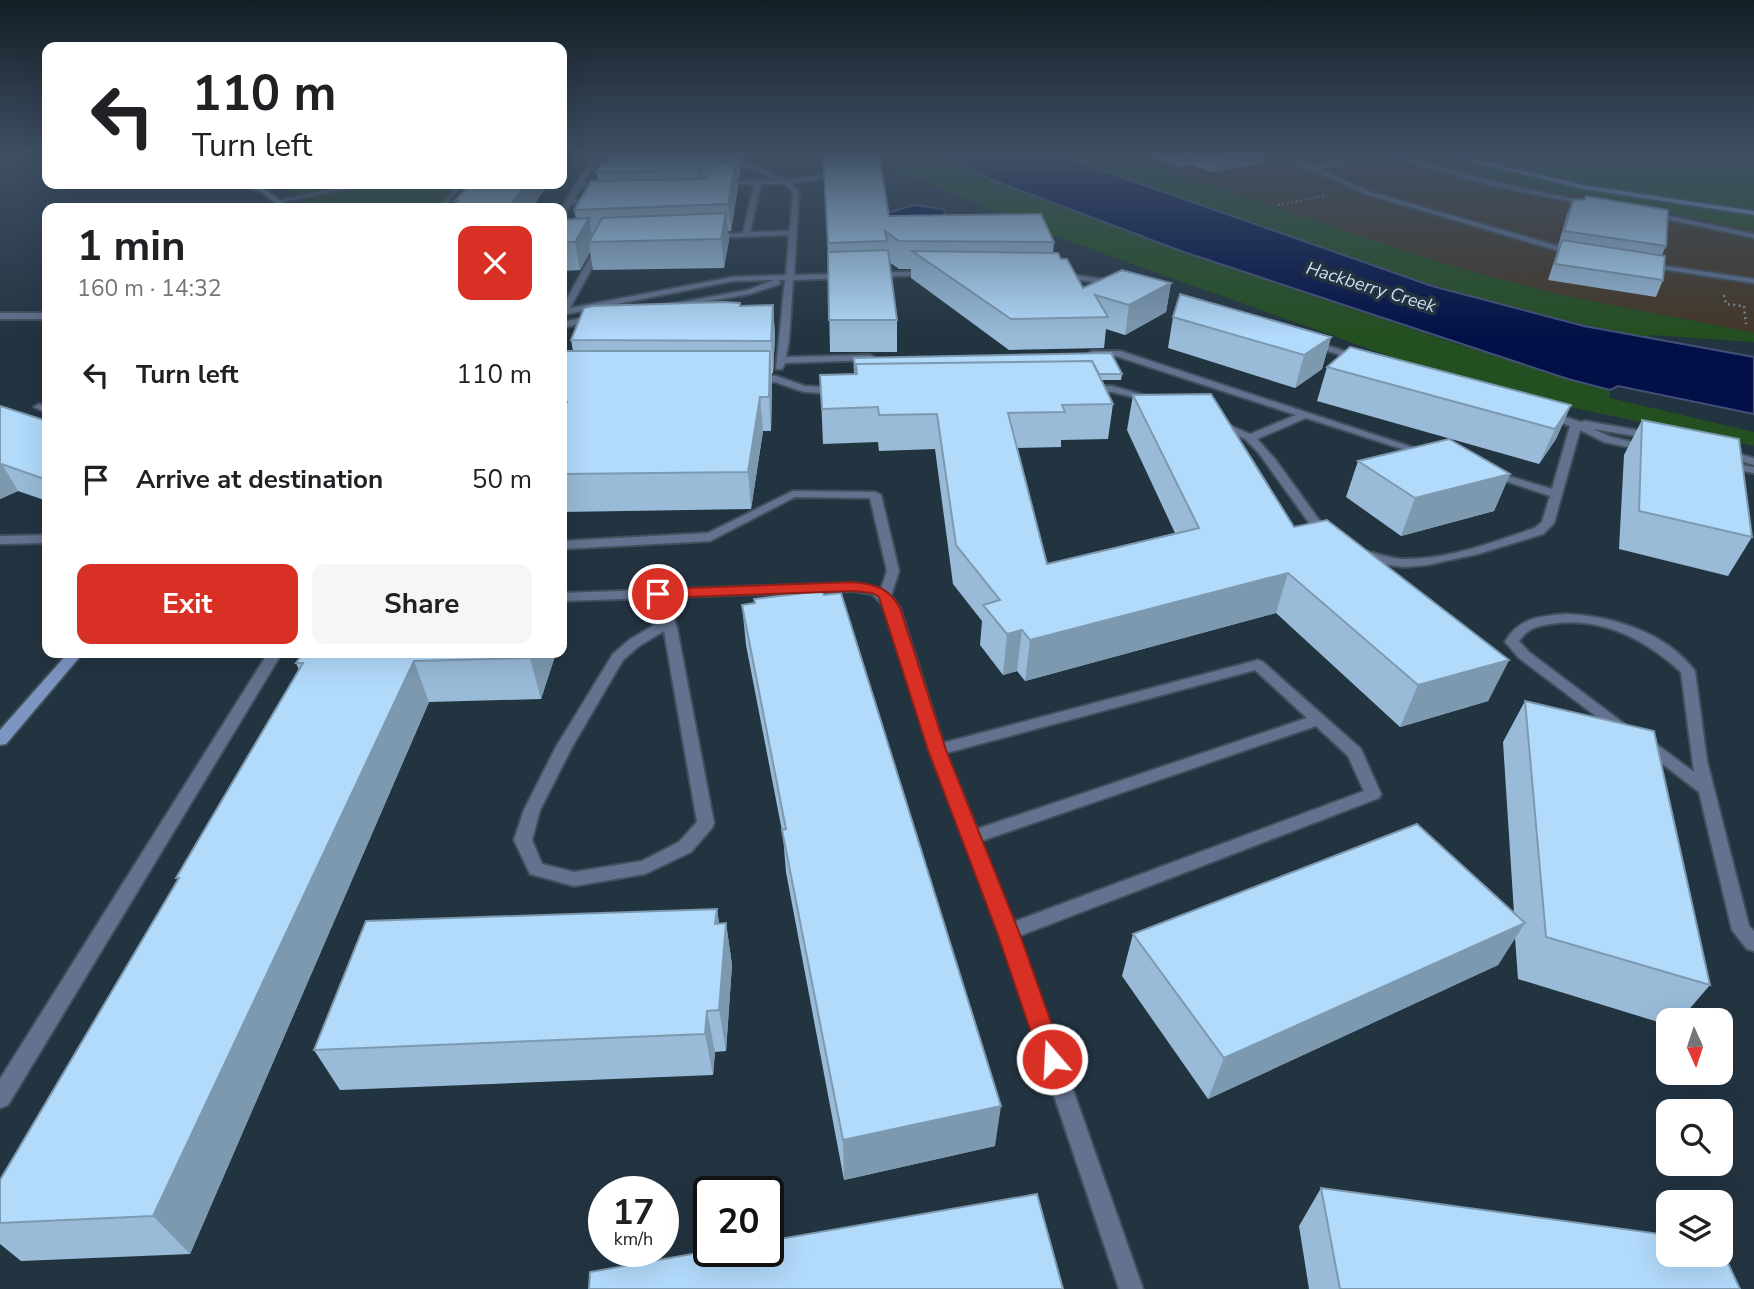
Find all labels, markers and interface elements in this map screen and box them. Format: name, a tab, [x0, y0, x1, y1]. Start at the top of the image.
text: 110 m	[192, 60, 336, 127]
icon: left	[77, 70, 168, 161]
text: Turn left	[192, 124, 312, 167]
text: 1 min	[77, 218, 186, 275]
button: close	[458, 226, 532, 300]
water label: Hackberry Creek	[1303, 256, 1440, 318]
text: 160 m · 14:32	[77, 273, 222, 304]
icon: left	[77, 356, 115, 394]
text: Turn left	[136, 357, 239, 392]
text: 110 m	[456, 357, 532, 392]
icon: arrive	[77, 461, 115, 499]
text: Arrive at destination	[136, 462, 383, 497]
text: 50 m	[472, 462, 532, 497]
button: Exit	[77, 564, 298, 644]
button: Share	[312, 564, 532, 644]
pin	[628, 564, 688, 624]
icon: arrive	[639, 575, 677, 613]
north arrow	[1656, 1008, 1732, 1085]
map controls	[1656, 1008, 1733, 1267]
position arrow	[1015, 1022, 1089, 1096]
button: search	[1656, 1099, 1733, 1176]
speed limit sign: 20	[693, 1176, 784, 1267]
text: 17	[612, 1189, 655, 1236]
button: layers	[1656, 1190, 1733, 1267]
text: km/h	[614, 1227, 653, 1251]

